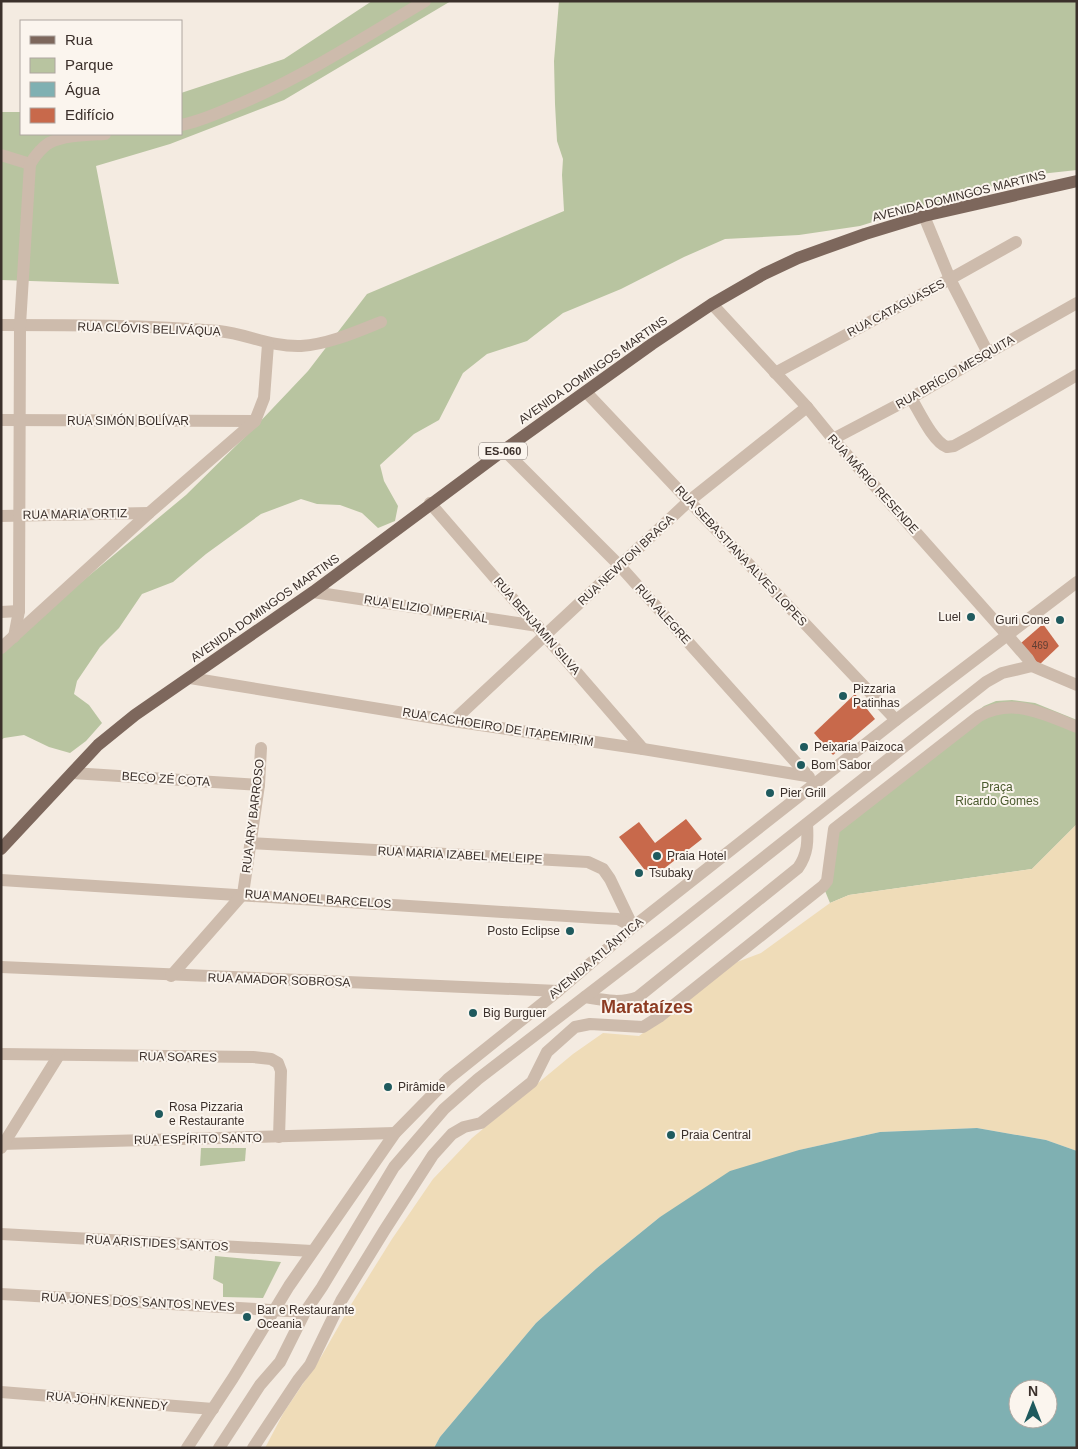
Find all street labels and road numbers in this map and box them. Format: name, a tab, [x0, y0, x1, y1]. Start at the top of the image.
street label: AVENIDA DOMINGOS MARTINS	[871, 168, 1047, 224]
street label: RUA CATAGUASES	[845, 276, 947, 340]
street label: AVENIDA DOMINGOS MARTINS	[516, 313, 670, 427]
street label: RUA CLÓVIS BELIVÁQUA	[77, 319, 221, 338]
street label: RUA BRÍCIO MESQUITA	[893, 331, 1017, 412]
street label: RUA SIMÓN BOLÍVAR	[67, 413, 189, 428]
street label: RUA MÁRIO RESENDE	[825, 431, 922, 537]
road number: ES-060	[479, 442, 527, 460]
street label: RUA SEBASTIANA ALVES LOPES	[672, 483, 810, 629]
street label: RUA MARIA ORTIZ	[23, 506, 127, 522]
street label: RUA NEWTON BRAGA	[575, 512, 677, 608]
street label: AVENIDA DOMINGOS MARTINS	[188, 551, 342, 665]
street label: RUA BENJAMIN SILVA	[491, 575, 583, 677]
street label: RUA ALEGRE	[632, 581, 694, 647]
street label: RUA ELIZIO IMPERIAL	[363, 592, 489, 626]
street label: RUA CACHOEIRO DE ITAPEMIRIM	[402, 705, 594, 749]
street label: RUA ARY BARROSO	[239, 758, 267, 874]
street label: BECO ZÉ COTA	[121, 768, 211, 789]
street label: RUA MARIA IZABEL MELEIPE	[377, 844, 543, 866]
street label: RUA MANOEL BARCELOS	[244, 887, 392, 911]
street label: AVENIDA ATLÂNTICA	[545, 914, 646, 1002]
street label: RUA AMADOR SOBROSA	[207, 971, 351, 989]
street label: RUA SOARES	[139, 1049, 217, 1065]
street label: RUA ESPÍRITO SANTO	[134, 1130, 262, 1147]
street label: RUA ARISTIDES SANTOS	[85, 1232, 229, 1254]
street label: RUA JONES DOS SANTOS NEVES	[41, 1290, 235, 1314]
street label: RUA JOHN KENNEDY	[46, 1389, 168, 1413]

